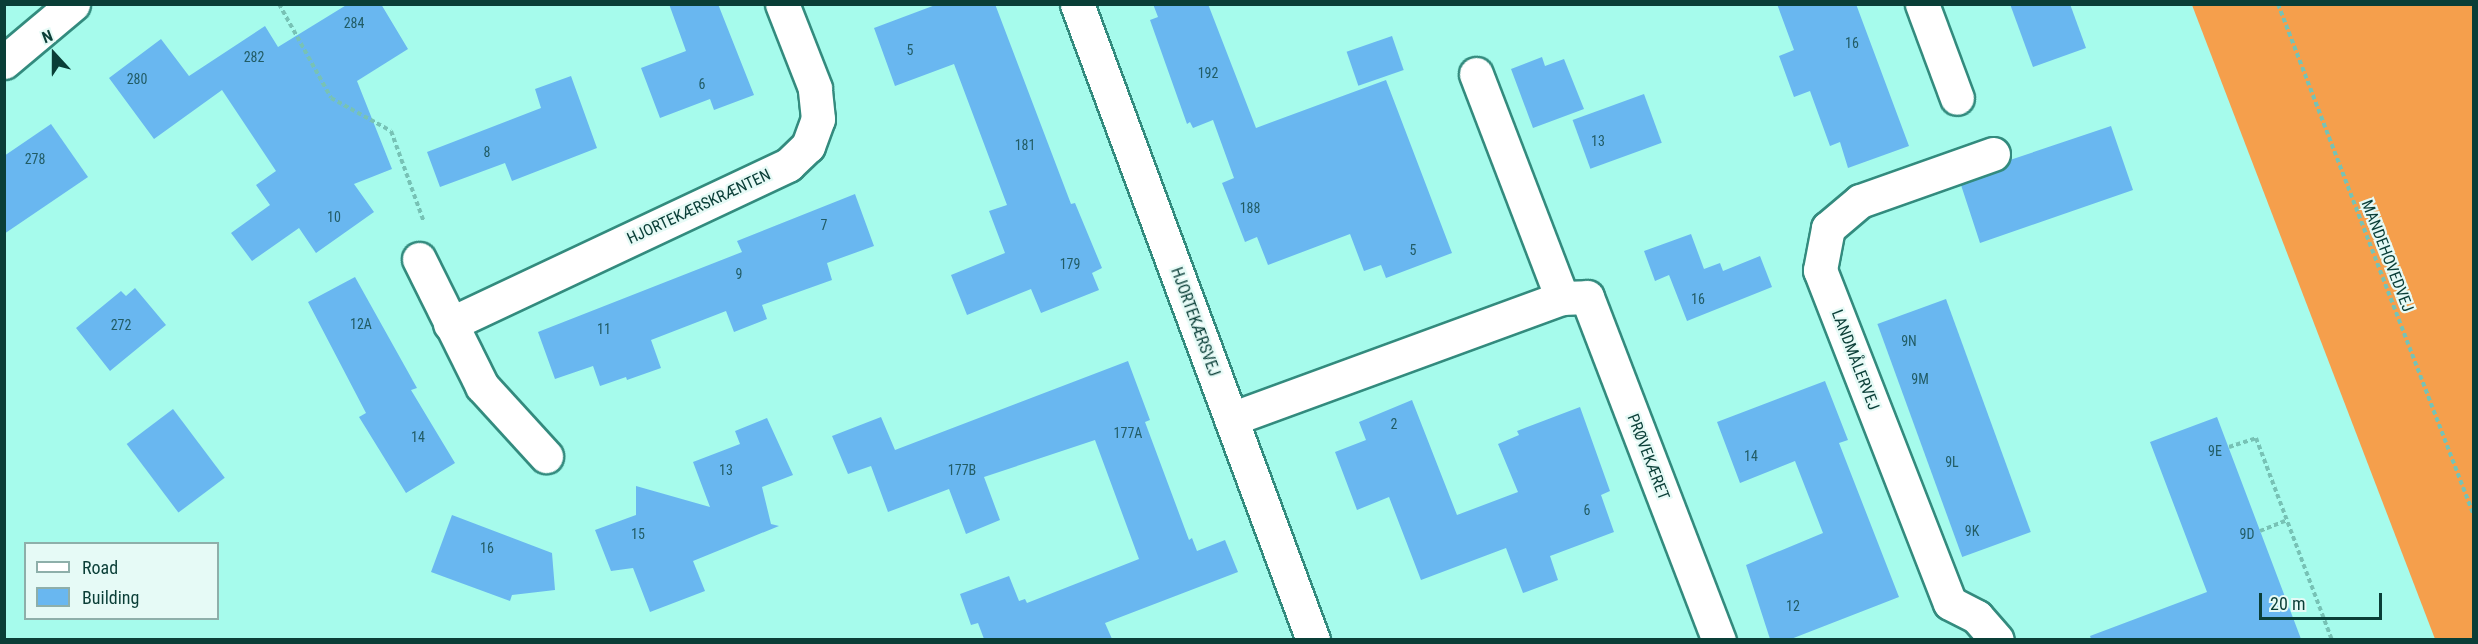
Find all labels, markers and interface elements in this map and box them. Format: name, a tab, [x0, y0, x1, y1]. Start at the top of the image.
house number: 284	[344, 15, 364, 31]
north arrow	[24, 24, 84, 84]
text: N	[39, 26, 55, 47]
house number: 16	[1845, 35, 1859, 51]
house number: 5	[907, 42, 913, 58]
house number: 282	[244, 49, 264, 65]
house number: 192	[1198, 65, 1218, 81]
house number: 280	[127, 71, 147, 87]
house number: 6	[699, 76, 705, 92]
house number: 13	[1591, 133, 1605, 149]
house number: 181	[1015, 137, 1035, 153]
house number: 8	[484, 144, 490, 160]
house number: 278	[25, 151, 45, 167]
street label: HJORTEKÆRSKRÆNTEN	[624, 165, 774, 249]
street label: MANDEHOVEDVEJ	[2357, 197, 2417, 315]
house number: 188	[1240, 200, 1260, 216]
house number: 10	[327, 209, 341, 225]
house number: 7	[821, 217, 827, 233]
house number: 5	[1410, 242, 1416, 258]
house number: 179	[1060, 256, 1080, 272]
street label: HJORTEKÆRSVEJ	[1166, 265, 1224, 379]
house number: 9	[736, 266, 742, 282]
house number: 16	[1691, 291, 1705, 307]
street label: LANDMÅLERVEJ	[1827, 307, 1883, 413]
house number: 12A	[350, 316, 372, 332]
house number: 272	[111, 317, 131, 333]
house number: 11	[597, 321, 611, 337]
house number: 9N	[1901, 333, 1917, 349]
house number: 9M	[1911, 371, 1929, 387]
street label: PRØVEKÆRET	[1623, 411, 1673, 503]
house number: 2	[1391, 416, 1397, 432]
house number: 177A	[1114, 425, 1142, 441]
house number: 14	[411, 429, 425, 445]
house number: 9E	[2208, 443, 2222, 459]
house number: 14	[1744, 448, 1758, 464]
house number: 9L	[1945, 454, 1959, 470]
house number: 13	[719, 462, 733, 478]
house number: 177B	[948, 462, 976, 478]
house number: 6	[1584, 502, 1590, 518]
house number: 9K	[1965, 523, 1979, 539]
house number: 15	[631, 526, 645, 542]
house number: 9D	[2240, 526, 2254, 542]
house number: 16	[480, 540, 494, 556]
legend	[24, 542, 219, 620]
text: Road	[82, 557, 118, 578]
scale bar	[2262, 581, 2385, 619]
text: Building	[82, 587, 139, 608]
text: 20 m	[2270, 593, 2305, 614]
house number: 12	[1786, 598, 1800, 614]

